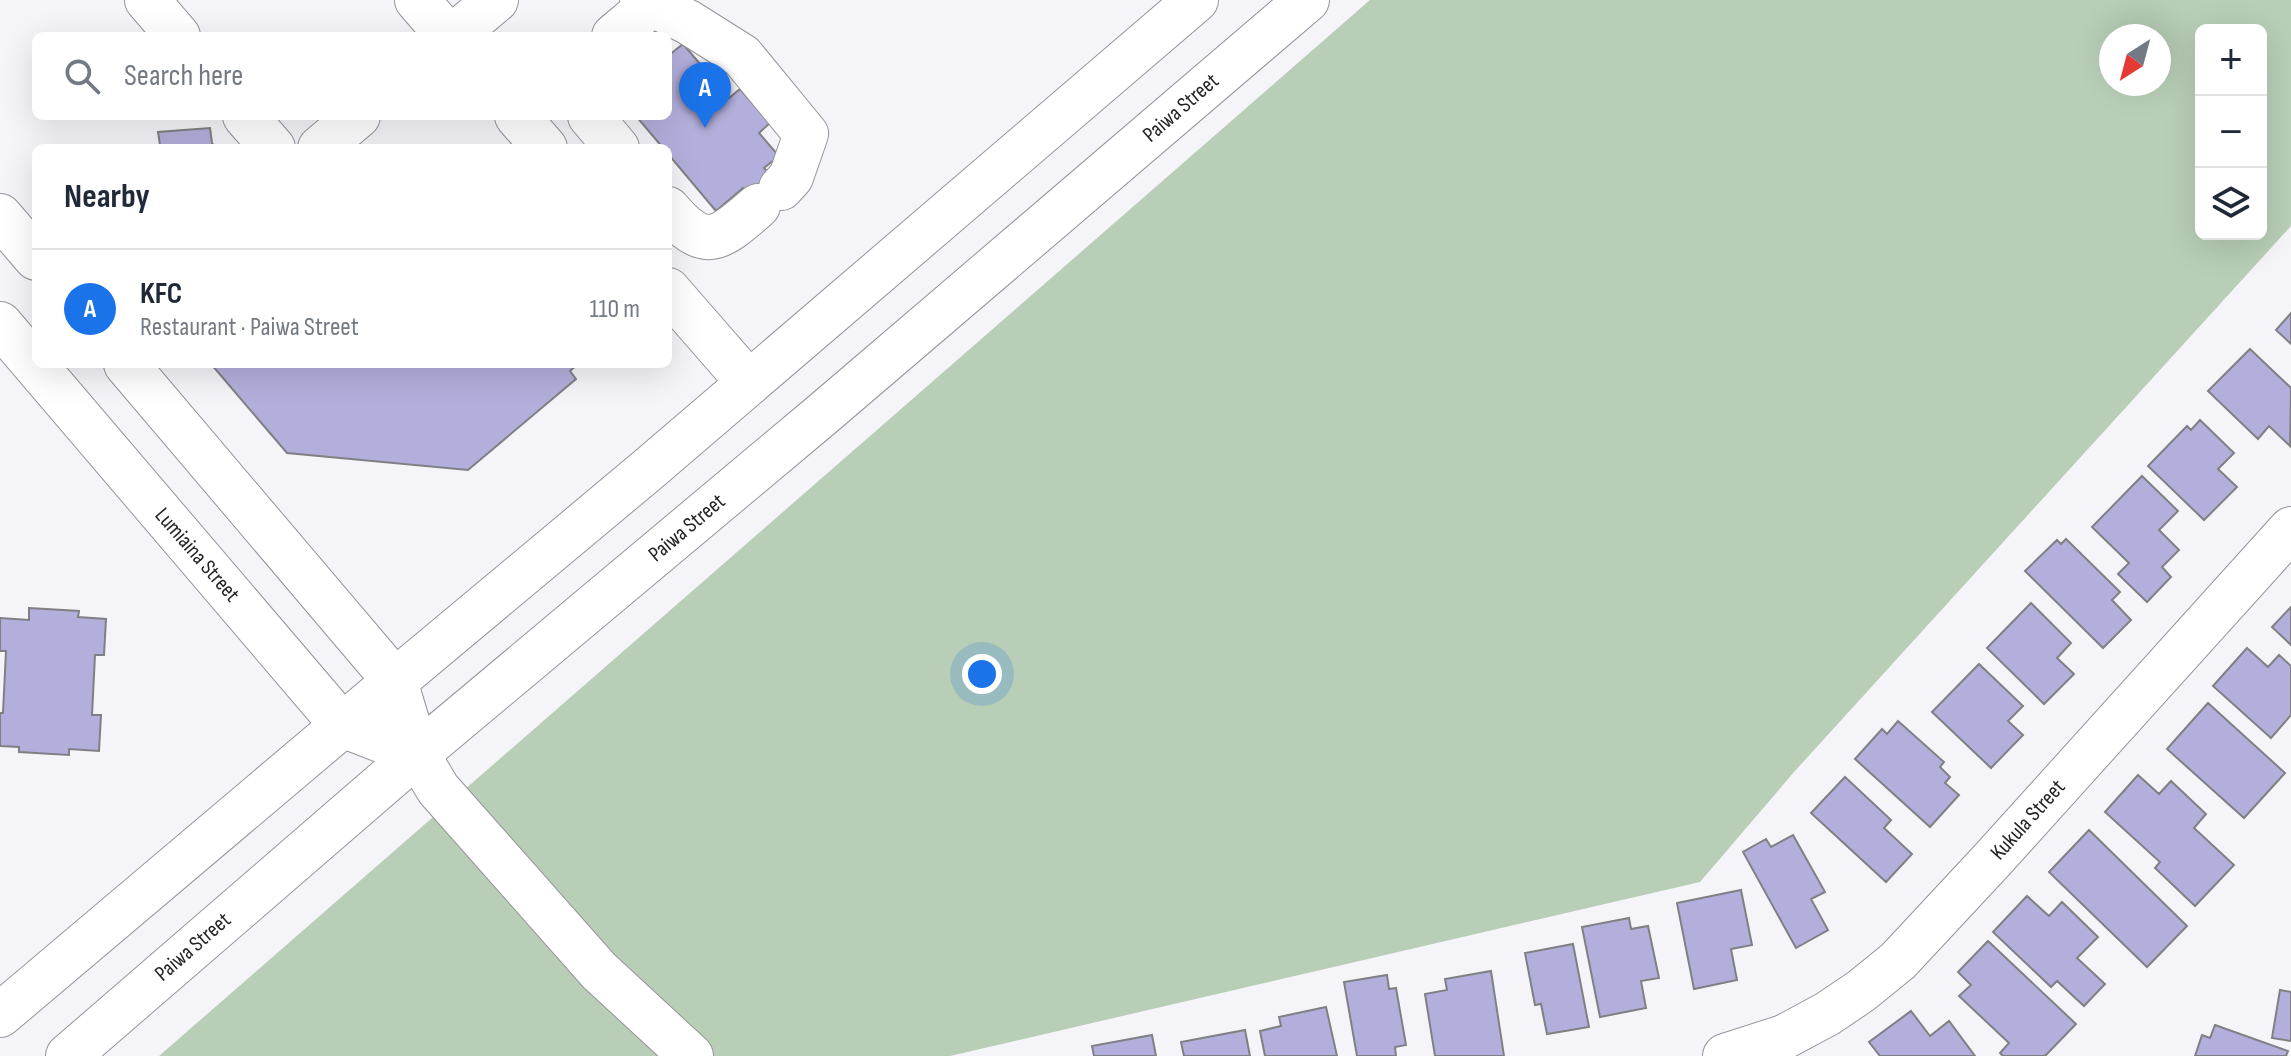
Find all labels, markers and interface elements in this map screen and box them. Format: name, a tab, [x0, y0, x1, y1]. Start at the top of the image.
north arrow	[2099, 24, 2171, 96]
map controls	[2195, 24, 2267, 240]
button: +	[2195, 24, 2267, 96]
search box	[32, 32, 672, 120]
icon: search	[60, 54, 104, 98]
text: Search here	[124, 58, 243, 94]
pin: A	[679, 62, 731, 128]
street label: Paiwa Street	[1137, 67, 1225, 148]
button: −	[2195, 96, 2267, 168]
button: layers	[2195, 168, 2267, 240]
text: Nearby	[64, 176, 150, 217]
text: KFC	[140, 276, 182, 312]
text: A	[84, 294, 96, 325]
text: 110 m	[589, 294, 640, 325]
text: Restaurant · Paiwa Street	[140, 312, 359, 343]
street label: Paiwa Street	[643, 488, 731, 568]
street label: Lumiaina Street	[149, 502, 245, 608]
your location	[962, 654, 1002, 694]
street label: Kukula Street	[1985, 774, 2071, 866]
street label: Paiwa Street	[149, 906, 237, 987]

